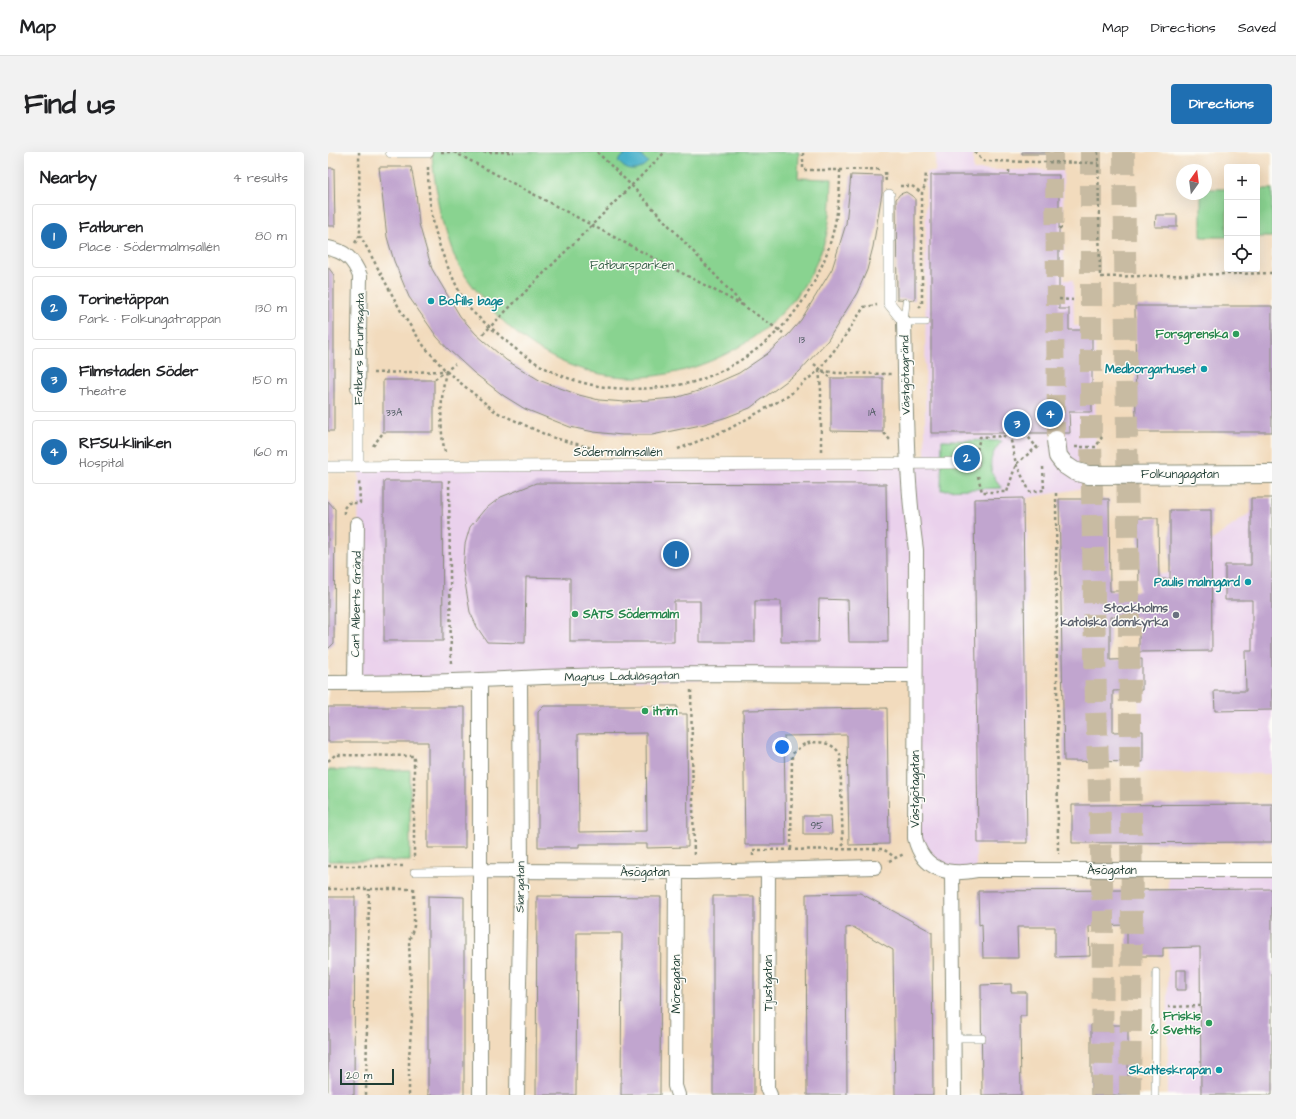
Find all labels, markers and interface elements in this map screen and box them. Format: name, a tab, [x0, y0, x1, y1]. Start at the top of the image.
text: Map	[20, 14, 56, 41]
text: Map	[1102, 18, 1129, 38]
text: Directions	[1151, 18, 1216, 38]
text: Saved	[1238, 18, 1276, 38]
button: Directions	[1171, 84, 1272, 124]
text: Find us	[24, 85, 115, 124]
north arrow	[1176, 164, 1212, 200]
map controls	[1224, 164, 1260, 272]
button: +	[1224, 164, 1260, 200]
text: Nearby	[40, 166, 97, 190]
text: 4 results	[233, 169, 288, 187]
button: −	[1224, 200, 1260, 236]
text: Fatburen	[79, 217, 143, 238]
text: 1	[53, 227, 55, 245]
text: 80 m	[255, 227, 287, 245]
button: locate	[1224, 236, 1260, 272]
text: Place · Södermalmsallén	[79, 238, 220, 256]
park label: Fatbursparken	[590, 257, 674, 274]
text: Torinetäppan	[79, 289, 168, 310]
street label: Fatburs Brunnsgata	[350, 293, 370, 405]
place label: Bofills båge	[439, 293, 504, 312]
marker: Bofills båge	[426, 296, 436, 306]
text: 2	[50, 299, 58, 317]
text: 130 m	[255, 299, 287, 317]
text: Park · Folkungatrappan	[79, 310, 221, 328]
place label: Forsgrenska	[1155, 326, 1229, 345]
marker: Forsgrenska	[1231, 329, 1241, 339]
house number: 13	[799, 333, 805, 347]
street label: Västgötagränd	[896, 335, 916, 415]
text: Filmstaden Söder	[79, 361, 198, 382]
place label: Medborgarhuset	[1105, 361, 1196, 380]
marker: Medborgarhuset	[1199, 364, 1209, 374]
text: 3	[51, 371, 57, 389]
text: 150 m	[253, 371, 287, 389]
text: Theatre	[79, 382, 127, 400]
pin: 4	[1037, 399, 1063, 429]
house number: 33A	[386, 406, 403, 420]
house number: 1A	[868, 406, 876, 420]
pin: 3	[1004, 409, 1030, 439]
text: RFSU-kliniken	[79, 433, 171, 454]
text: 4	[50, 443, 58, 461]
text: 160 m	[254, 443, 287, 461]
pin: 2	[954, 443, 980, 473]
street label: Södermalmsallén	[574, 444, 662, 461]
text: Hospital	[79, 454, 124, 472]
street label: Folkungagatan	[1141, 466, 1219, 484]
pin: 1	[663, 539, 689, 569]
street label: Carl Alberts Gränd	[347, 551, 366, 657]
place label: Paulis malmgård	[1154, 574, 1241, 593]
marker: Paulis malmgård	[1243, 577, 1253, 587]
place label: Stockholms katolska domkyrka	[1060, 600, 1169, 632]
place label: SATS Södermalm	[582, 606, 679, 623]
marker: SATS Södermalm	[570, 609, 580, 619]
marker: Stockholms katolska domkyrka	[1171, 610, 1181, 620]
street label: Magnus Ladulåsgatan	[564, 667, 680, 687]
place label: itrim	[653, 703, 678, 720]
marker: itrim	[640, 706, 650, 716]
your location	[772, 737, 792, 757]
street label: Västgötagatan	[907, 750, 925, 828]
house number: 95	[811, 819, 823, 833]
street label: Siargatan	[512, 861, 530, 913]
street label: Åsögatan	[1087, 862, 1137, 880]
street label: Åsögatan	[620, 864, 670, 882]
street label: Möregatan	[668, 954, 686, 1014]
street label: Tjustgatan	[760, 955, 778, 1011]
place label: Friskis & Svettis	[1149, 1008, 1201, 1039]
marker: Friskis & Svettis	[1204, 1018, 1214, 1028]
place label: Skatteskrapan	[1128, 1062, 1211, 1080]
marker: Skatteskrapan	[1214, 1065, 1224, 1075]
scale bar	[340, 1067, 394, 1086]
text: 20 m	[346, 1068, 372, 1083]

